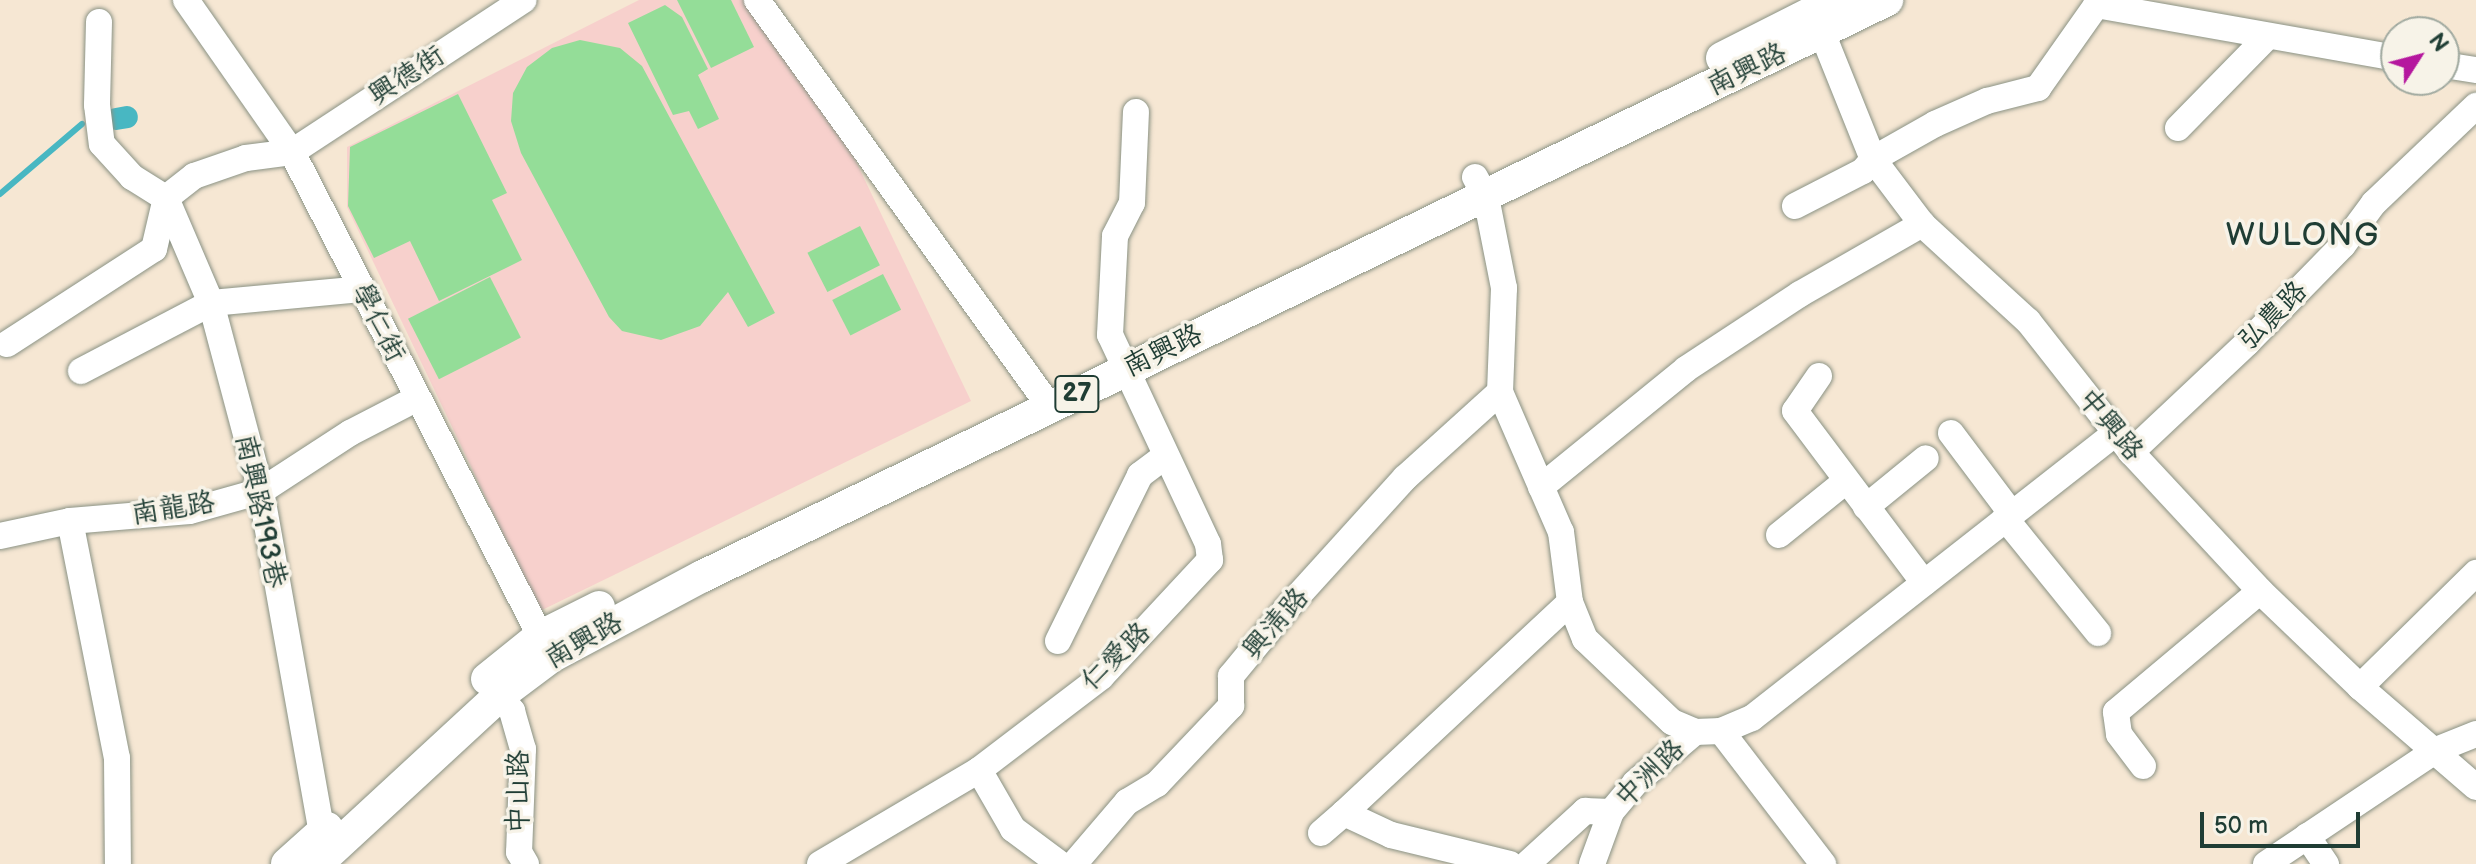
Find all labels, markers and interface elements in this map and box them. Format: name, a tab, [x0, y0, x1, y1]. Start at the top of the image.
north arrow	[2380, 16, 2460, 96]
text: N	[2422, 28, 2454, 57]
street label: 南興路	[1702, 36, 1792, 104]
street label: 興德街	[363, 39, 451, 113]
district label: WULONG	[2226, 217, 2380, 255]
street label: 弘農路	[2231, 274, 2315, 358]
street label: 學仁街	[344, 278, 412, 368]
street label: 南興路	[1118, 317, 1208, 385]
road number: 27	[1053, 372, 1101, 416]
street label: 中興路	[2070, 382, 2150, 468]
street label: 南興路193巷	[227, 431, 293, 591]
street label: 南龍路	[129, 486, 217, 532]
street label: 興清路	[1236, 581, 1316, 667]
street label: 南興路	[539, 605, 629, 677]
street label: 仁愛路	[1074, 616, 1158, 698]
street label: 中洲路	[1608, 733, 1692, 815]
street label: 中山路	[502, 750, 536, 834]
scale bar	[2204, 796, 2364, 846]
text: 50 m	[2214, 811, 2268, 840]

